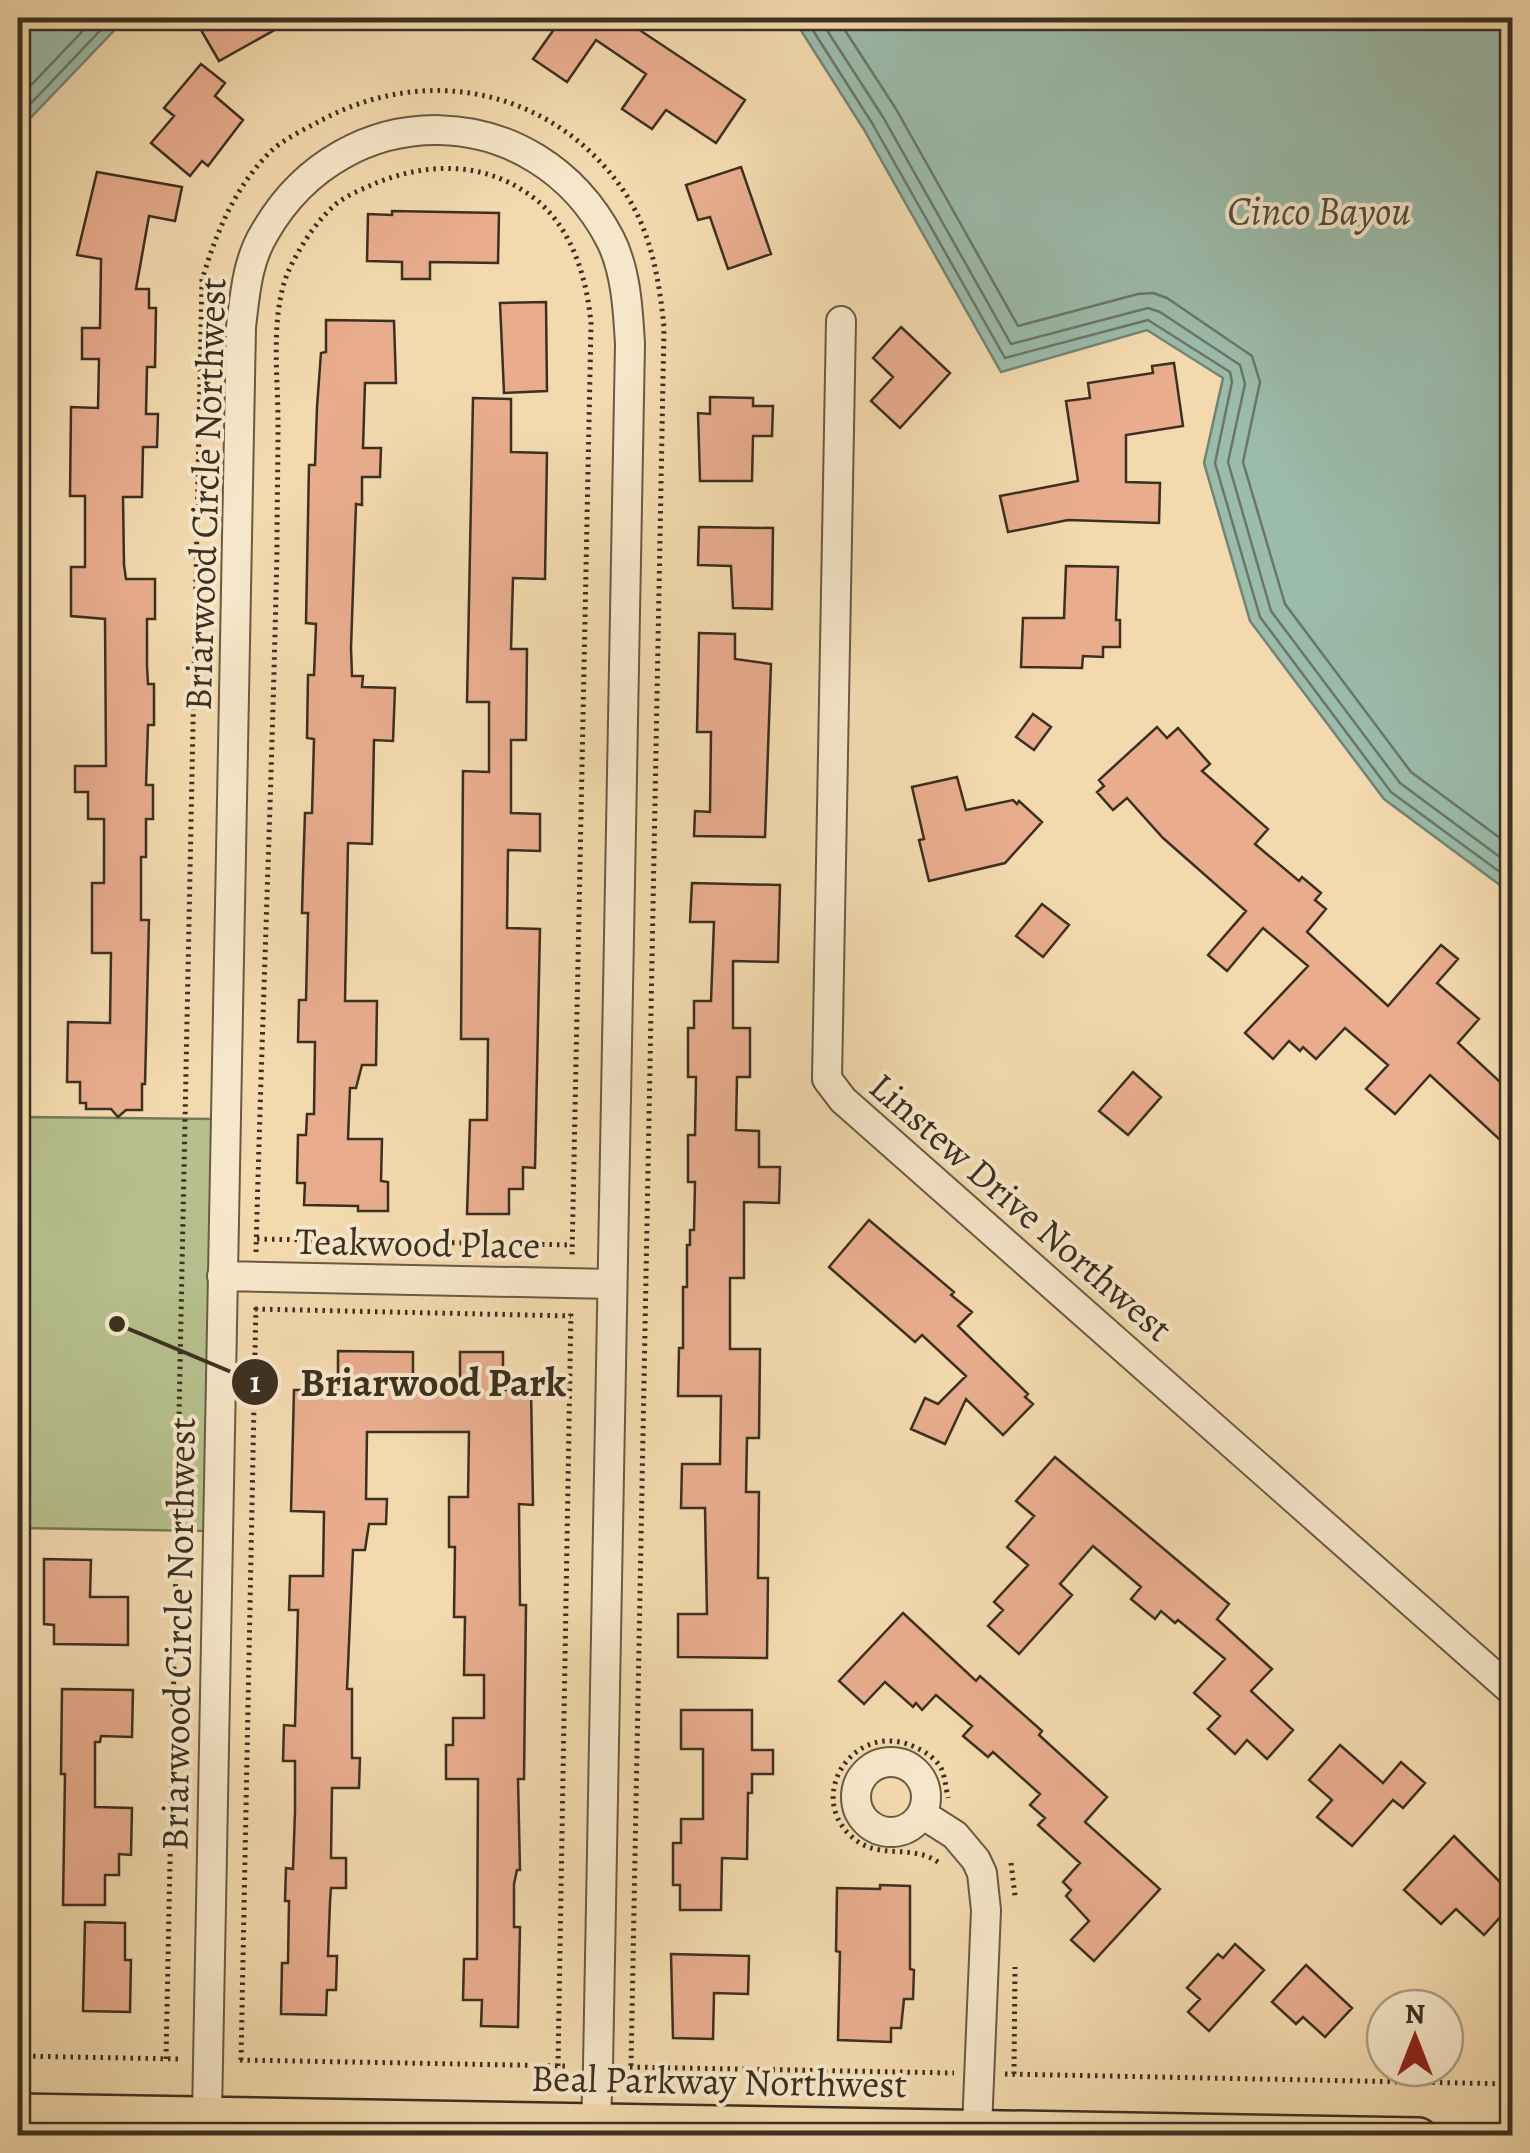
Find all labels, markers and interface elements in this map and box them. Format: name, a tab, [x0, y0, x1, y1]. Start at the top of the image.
water label: Cinco Bayou	[1227, 184, 1411, 239]
street label: Briarwood Circle Northwest	[171, 277, 239, 711]
street label: Linstew Drive Northwest	[858, 1061, 1184, 1353]
street label: Teakwood Place	[295, 1215, 541, 1271]
callout: Briarwood Park	[230, 1347, 586, 1417]
text: Briarwood Park	[300, 1355, 566, 1410]
text: 1	[250, 1362, 261, 1402]
street label: Briarwood Circle Northwest	[148, 1417, 208, 1851]
north arrow	[1365, 1988, 1465, 2088]
text: N	[1405, 1995, 1425, 2033]
street label: Beal Parkway Northwest	[531, 2052, 907, 2110]

